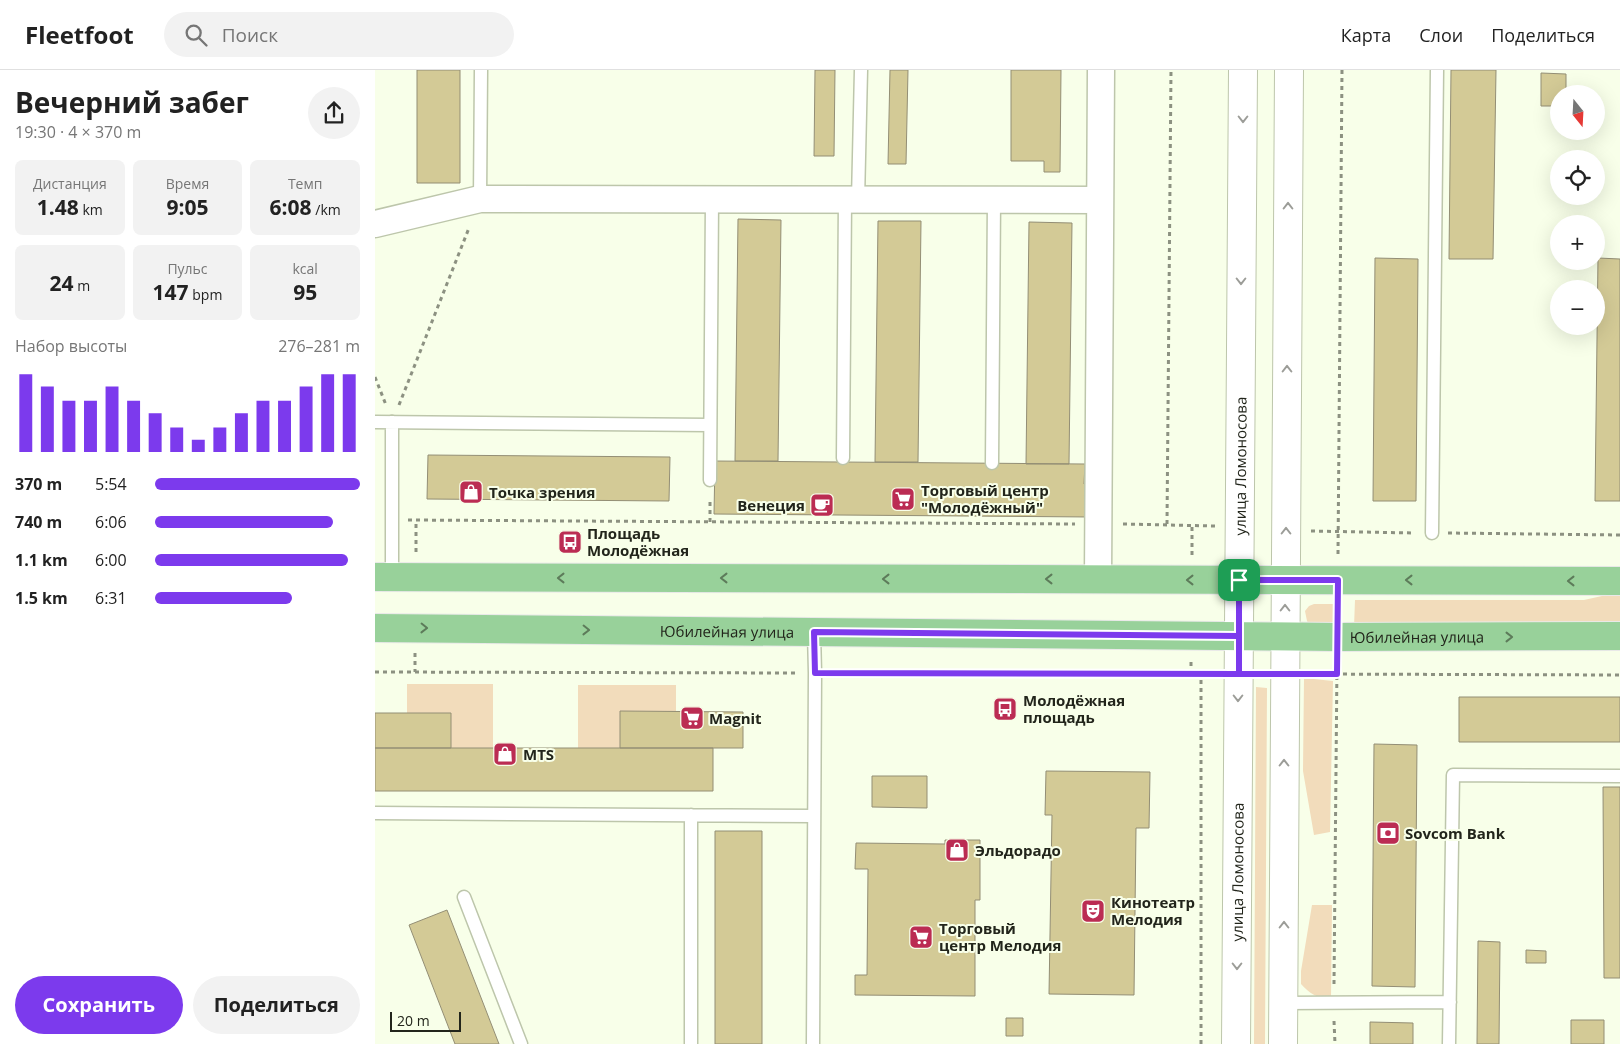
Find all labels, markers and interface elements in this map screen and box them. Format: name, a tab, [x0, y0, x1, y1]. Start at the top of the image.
search box	[164, 12, 514, 57]
text: Fleetfoot	[25, 18, 134, 51]
icon: search	[182, 21, 210, 49]
text: Поиск	[222, 22, 278, 48]
text: Карта	[1341, 23, 1391, 47]
text: Слои	[1419, 23, 1463, 47]
text: Поделиться	[1491, 23, 1595, 47]
text: Вечерний забег	[15, 83, 249, 121]
north arrow	[1550, 85, 1605, 140]
map controls	[1550, 85, 1605, 335]
button: share	[308, 87, 360, 139]
one-way arrow	[1238, 115, 1248, 123]
text: 19:30 · 4 × 370 m	[15, 121, 141, 143]
button: locate	[1550, 150, 1605, 205]
text: Дистанция	[33, 174, 107, 193]
text: Время	[166, 174, 209, 193]
text: Темп	[288, 174, 322, 193]
text: 1.48	[37, 193, 79, 221]
text: 9:05	[166, 193, 209, 221]
text: 6:08	[270, 193, 312, 221]
text: km	[79, 200, 103, 219]
text: /km	[312, 200, 341, 219]
one-way arrow	[1283, 202, 1293, 210]
button: +	[1550, 215, 1605, 270]
text: Пульс	[167, 259, 208, 278]
text: kcal	[292, 259, 318, 278]
text: 24	[50, 269, 74, 297]
text: m	[74, 276, 90, 295]
text: 147	[153, 278, 189, 306]
text: 95	[293, 278, 317, 306]
one-way arrow	[1236, 278, 1246, 285]
button: −	[1550, 280, 1605, 335]
text: bpm	[189, 285, 222, 304]
text: Набор высоты	[15, 335, 127, 357]
text: 276–281 m	[278, 335, 360, 357]
one-way arrow	[1282, 364, 1292, 372]
street label: улица Ломоносова	[1230, 397, 1251, 535]
text: 370 m	[15, 473, 62, 495]
text: 5:54	[95, 473, 127, 495]
shop icon: Точка зрения	[458, 479, 484, 505]
place label: Торговый центр "Молодёжный"	[921, 480, 1049, 517]
place label: Точка зрения	[489, 482, 595, 502]
supermarket icon: Торговый центр "Молодёжный"	[890, 486, 916, 512]
cafe icon: Венеция	[809, 492, 835, 518]
place label: Венеция	[737, 495, 805, 515]
text: 740 m	[15, 511, 62, 533]
text: 6:06	[95, 511, 127, 533]
place label: Площадь Молодёжная	[587, 523, 689, 560]
one-way arrow	[1281, 527, 1291, 534]
bus stop icon: Площадь Молодёжная	[557, 529, 583, 555]
text: 1.1 km	[15, 549, 68, 571]
text: 6:00	[95, 549, 127, 571]
pin	[1218, 559, 1260, 601]
icon: arrive	[1225, 566, 1253, 594]
one-way arrow	[557, 573, 565, 583]
one-way arrow	[720, 573, 728, 583]
one-way arrow	[882, 574, 890, 584]
one-way arrow	[1045, 574, 1052, 584]
one-way arrow	[1186, 575, 1194, 585]
one-way arrow	[1405, 575, 1412, 585]
one-way arrow	[1567, 576, 1575, 586]
text: 1.5 km	[15, 587, 68, 609]
text: 6:31	[95, 587, 127, 609]
one-way arrow	[1280, 604, 1290, 612]
street label: Юбилейная улица	[660, 621, 794, 642]
one-way arrow	[420, 623, 428, 633]
one-way arrow	[582, 625, 590, 635]
street label: Юбилейная улица	[1350, 626, 1484, 647]
one-way arrow	[1506, 632, 1513, 642]
place label: Молодёжная площадь	[1023, 690, 1125, 727]
one-way arrow	[1233, 695, 1243, 703]
bus stop icon: Молодёжная площадь	[992, 696, 1018, 722]
supermarket icon: Magnit	[679, 705, 705, 731]
place label: Magnit	[709, 708, 762, 728]
shop icon: MTS	[492, 741, 518, 767]
place label: MTS	[523, 744, 554, 764]
one-way arrow	[1279, 759, 1290, 767]
street label: улица Ломоносова	[1227, 803, 1248, 941]
bank icon: Sovcom Bank	[1375, 820, 1401, 846]
place label: Sovcom Bank	[1405, 823, 1506, 843]
shop icon: Эльдорадо	[944, 837, 970, 863]
place label: Эльдорадо	[975, 840, 1061, 860]
place label: Кинотеатр Мелодия	[1111, 892, 1195, 929]
theatre icon: Кинотеатр Мелодия	[1080, 898, 1106, 924]
place label: Торговый центр Мелодия	[939, 918, 1061, 955]
one-way arrow	[1278, 921, 1289, 929]
supermarket icon: Торговый центр Мелодия	[908, 924, 934, 950]
one-way arrow	[1231, 962, 1242, 970]
button: Сохранить	[15, 976, 183, 1034]
button: Поделиться	[193, 976, 360, 1034]
scale bar	[390, 1009, 461, 1032]
text: 20 m	[397, 1011, 430, 1030]

